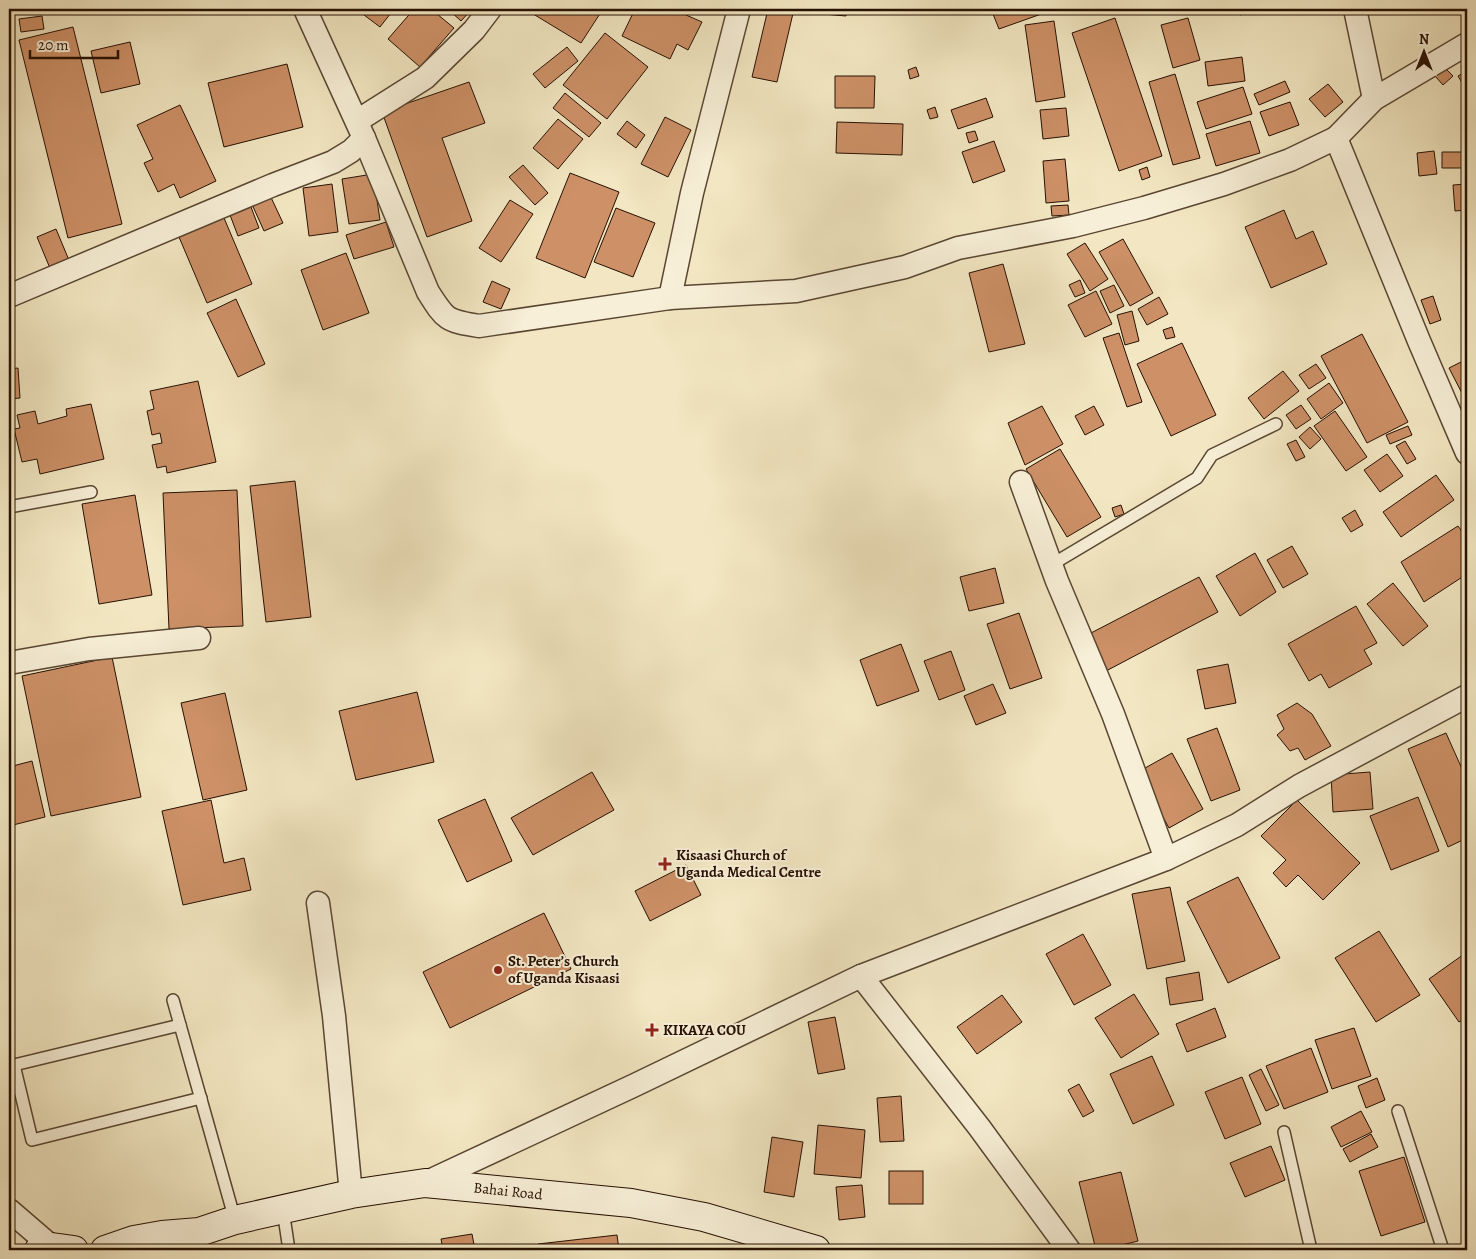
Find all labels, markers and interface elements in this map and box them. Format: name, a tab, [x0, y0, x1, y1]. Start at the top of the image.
scale bar	[30, 28, 118, 60]
north arrow	[1398, 28, 1448, 78]
text: N	[1419, 30, 1429, 49]
text: 20 m	[38, 35, 69, 55]
place label: Kisaasi Church of Uganda Medical Centre	[676, 845, 821, 882]
marker: Kisaasi Church of Uganda Medical Centre	[658, 857, 672, 871]
place label: St. Peter’s Church of Uganda Kisaasi	[508, 951, 620, 988]
marker: St. Peter’s Church of Uganda Kisaasi	[492, 964, 504, 976]
place label: KIKAYA COU	[663, 1020, 746, 1040]
marker: KIKAYA COU	[645, 1023, 659, 1037]
street label: Bahai Road	[472, 1177, 544, 1205]

